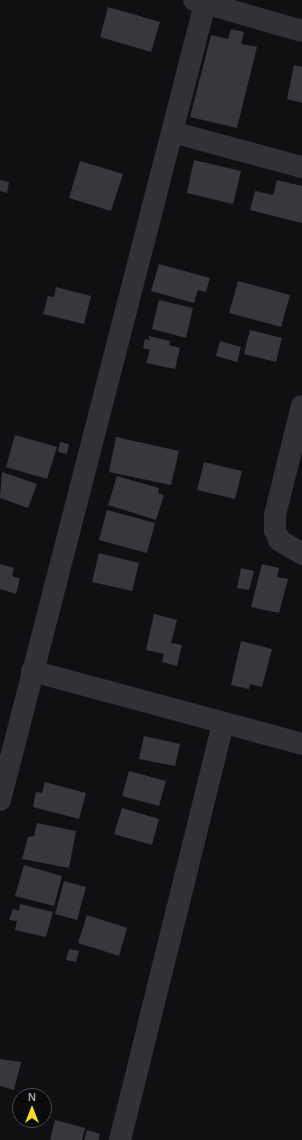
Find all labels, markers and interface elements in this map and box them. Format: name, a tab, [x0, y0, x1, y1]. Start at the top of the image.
north arrow	[12, 1088, 52, 1128]
text: N	[28, 1091, 36, 1103]

